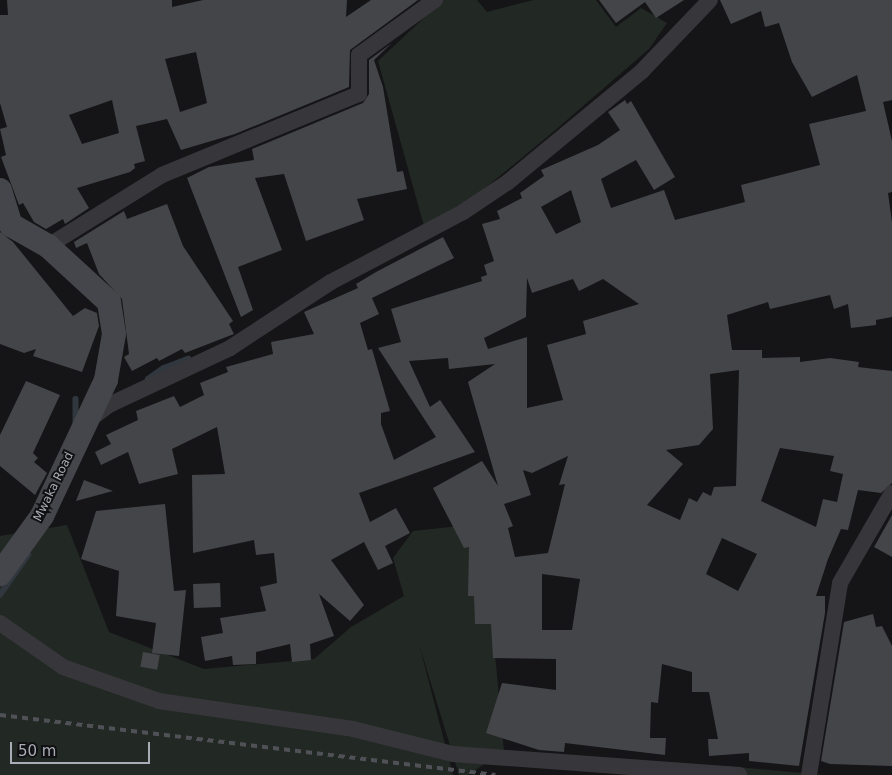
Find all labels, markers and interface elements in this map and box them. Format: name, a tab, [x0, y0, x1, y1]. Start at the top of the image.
street label: Mwaka Road	[31, 450, 77, 524]
scale bar	[12, 732, 152, 764]
text: 50 m	[18, 742, 56, 760]

